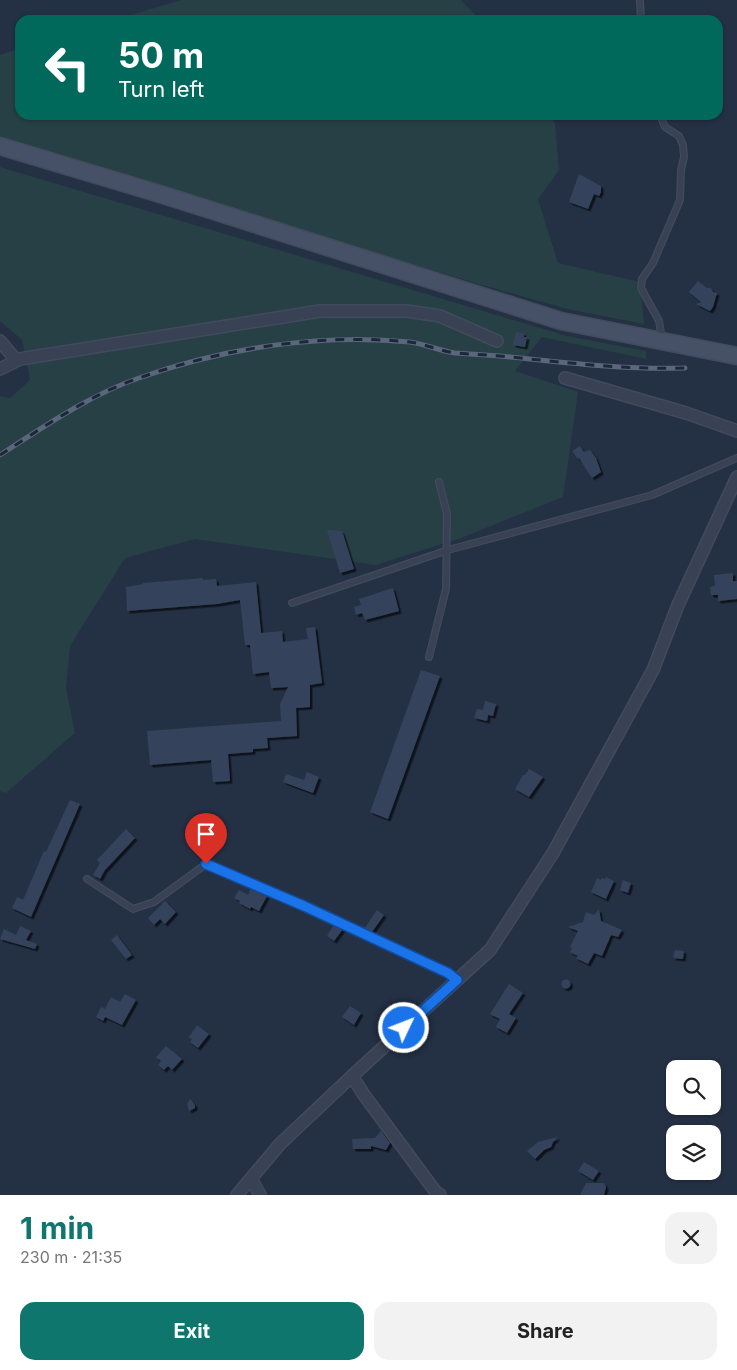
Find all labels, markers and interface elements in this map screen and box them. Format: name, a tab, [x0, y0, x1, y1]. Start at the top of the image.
text: 50 m	[118, 34, 204, 76]
icon: left	[35, 35, 100, 100]
text: Turn left	[118, 76, 204, 102]
pin	[185, 813, 227, 864]
icon: arrive	[192, 820, 220, 848]
position arrow	[377, 1001, 429, 1053]
map controls	[666, 1060, 721, 1180]
button: search	[666, 1060, 721, 1115]
button: layers	[666, 1125, 721, 1180]
text: 1 min	[20, 1210, 94, 1246]
button: close	[665, 1212, 717, 1264]
text: 230 m · 21:35	[20, 1247, 122, 1267]
button: Exit	[20, 1302, 364, 1360]
button: Share	[374, 1302, 717, 1360]

